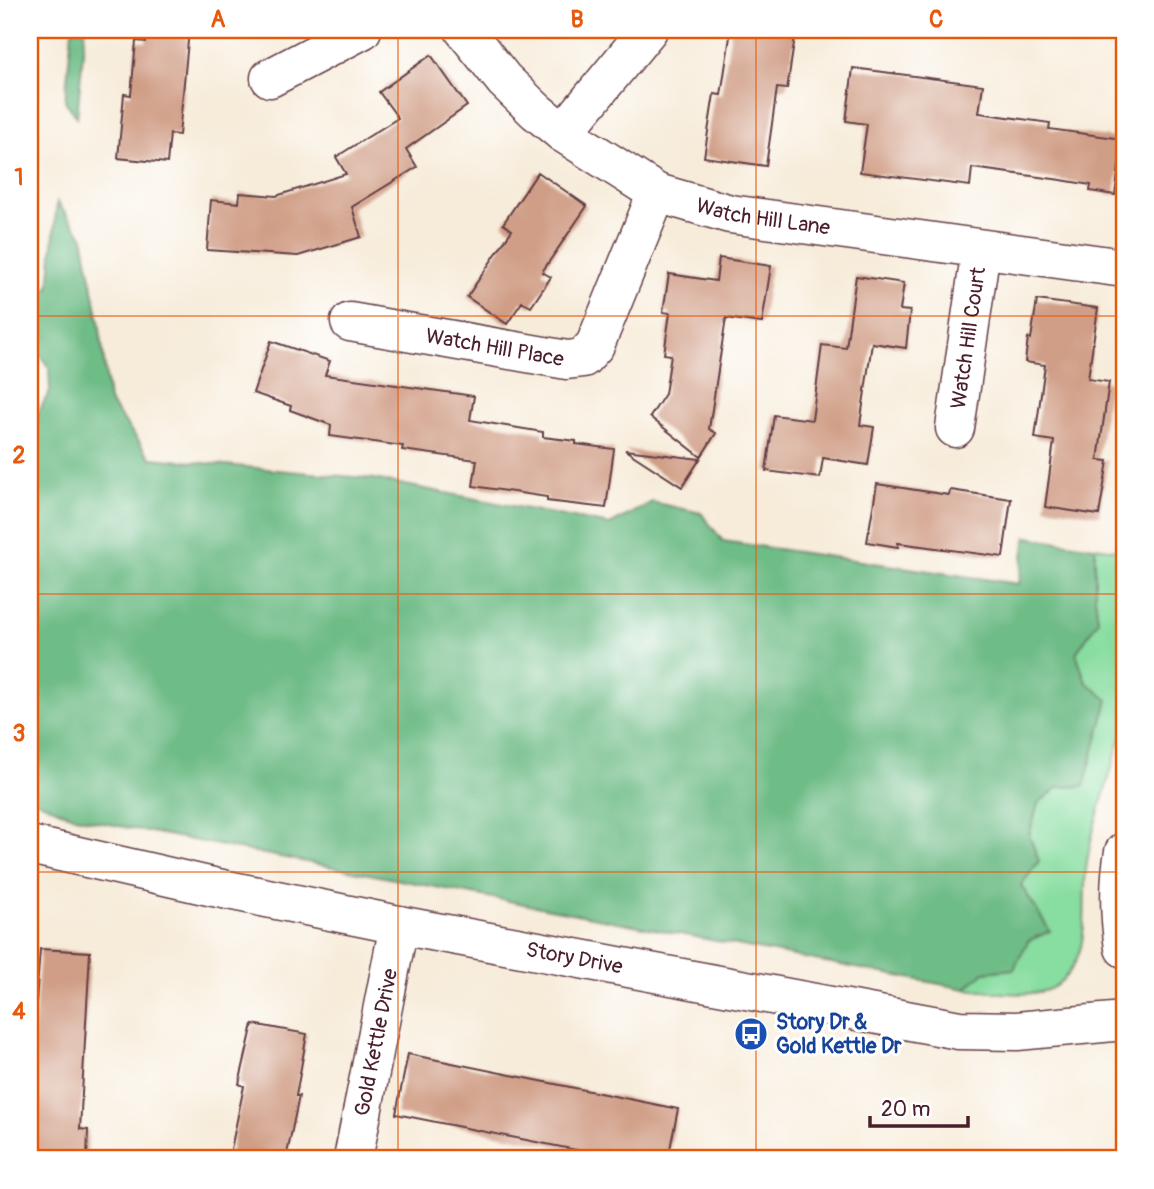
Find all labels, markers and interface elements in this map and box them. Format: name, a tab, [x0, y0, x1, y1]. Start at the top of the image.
text: A	[211, 5, 226, 34]
text: B	[570, 5, 584, 34]
text: C	[929, 5, 943, 34]
text: 1	[15, 163, 24, 192]
street label: Watch Hill Lane	[693, 192, 832, 242]
street label: Watch Hill Court	[945, 265, 992, 411]
street label: Watch Hill Place	[424, 323, 566, 373]
text: 2	[13, 441, 26, 470]
text: 3	[13, 719, 25, 748]
street label: Story Drive	[524, 936, 625, 981]
street label: Gold Kettle Drive	[349, 966, 404, 1118]
text: 4	[12, 997, 26, 1026]
place label: Story Dr & Gold Kettle Dr	[776, 1009, 902, 1060]
bus stop icon: Story Dr & Gold Kettle Dr	[732, 1015, 770, 1053]
scale bar	[870, 1084, 968, 1128]
text: 20 m	[881, 1096, 930, 1123]

